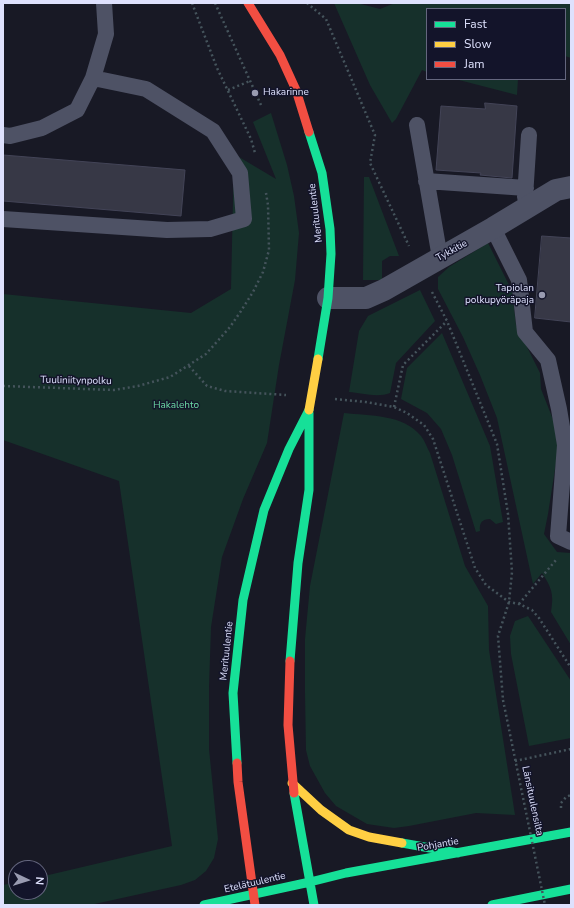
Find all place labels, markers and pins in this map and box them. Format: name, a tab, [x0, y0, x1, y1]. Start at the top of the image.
place label: Hakarinne	[263, 87, 309, 99]
marker: Hakarinne	[250, 88, 260, 98]
place label: Tapiolan polkupyöräpaja	[465, 283, 534, 306]
marker: Tapiolan polkupyöräpaja	[537, 290, 547, 300]

